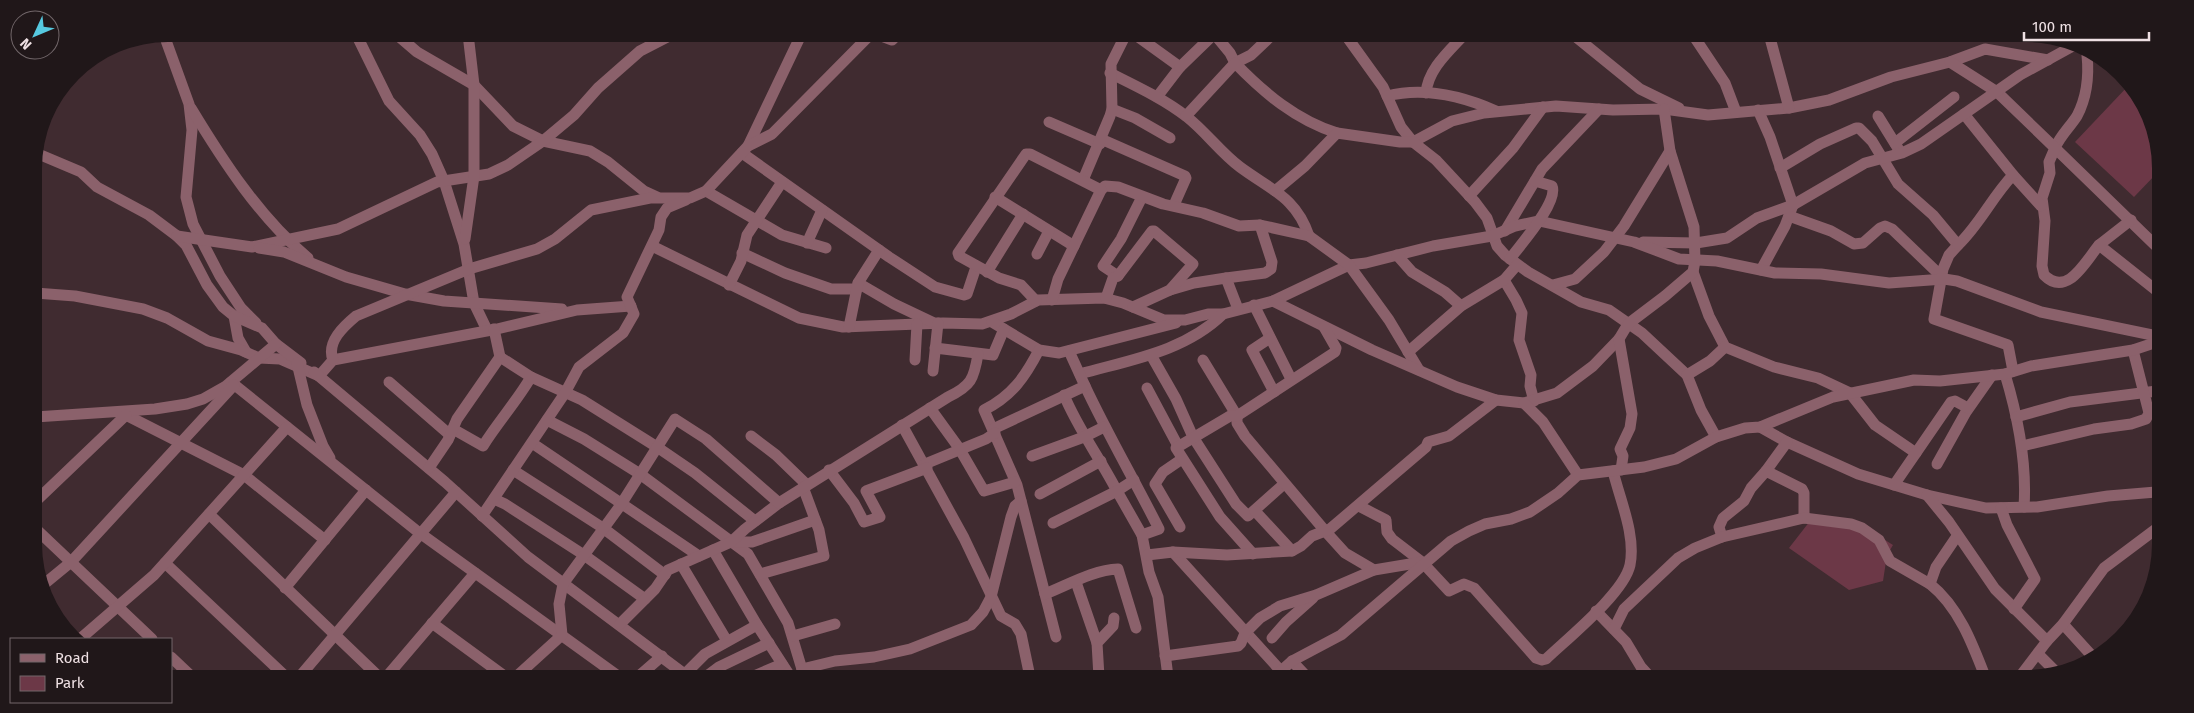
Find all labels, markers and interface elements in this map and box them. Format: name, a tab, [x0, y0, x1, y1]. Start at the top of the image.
north arrow	[10, 10, 60, 60]
scale bar	[2024, 10, 2149, 42]
text: 100 m	[2032, 18, 2072, 36]
text: N	[17, 34, 35, 53]
legend	[10, 638, 172, 703]
text: Road	[55, 649, 90, 667]
text: Park	[55, 674, 85, 692]

